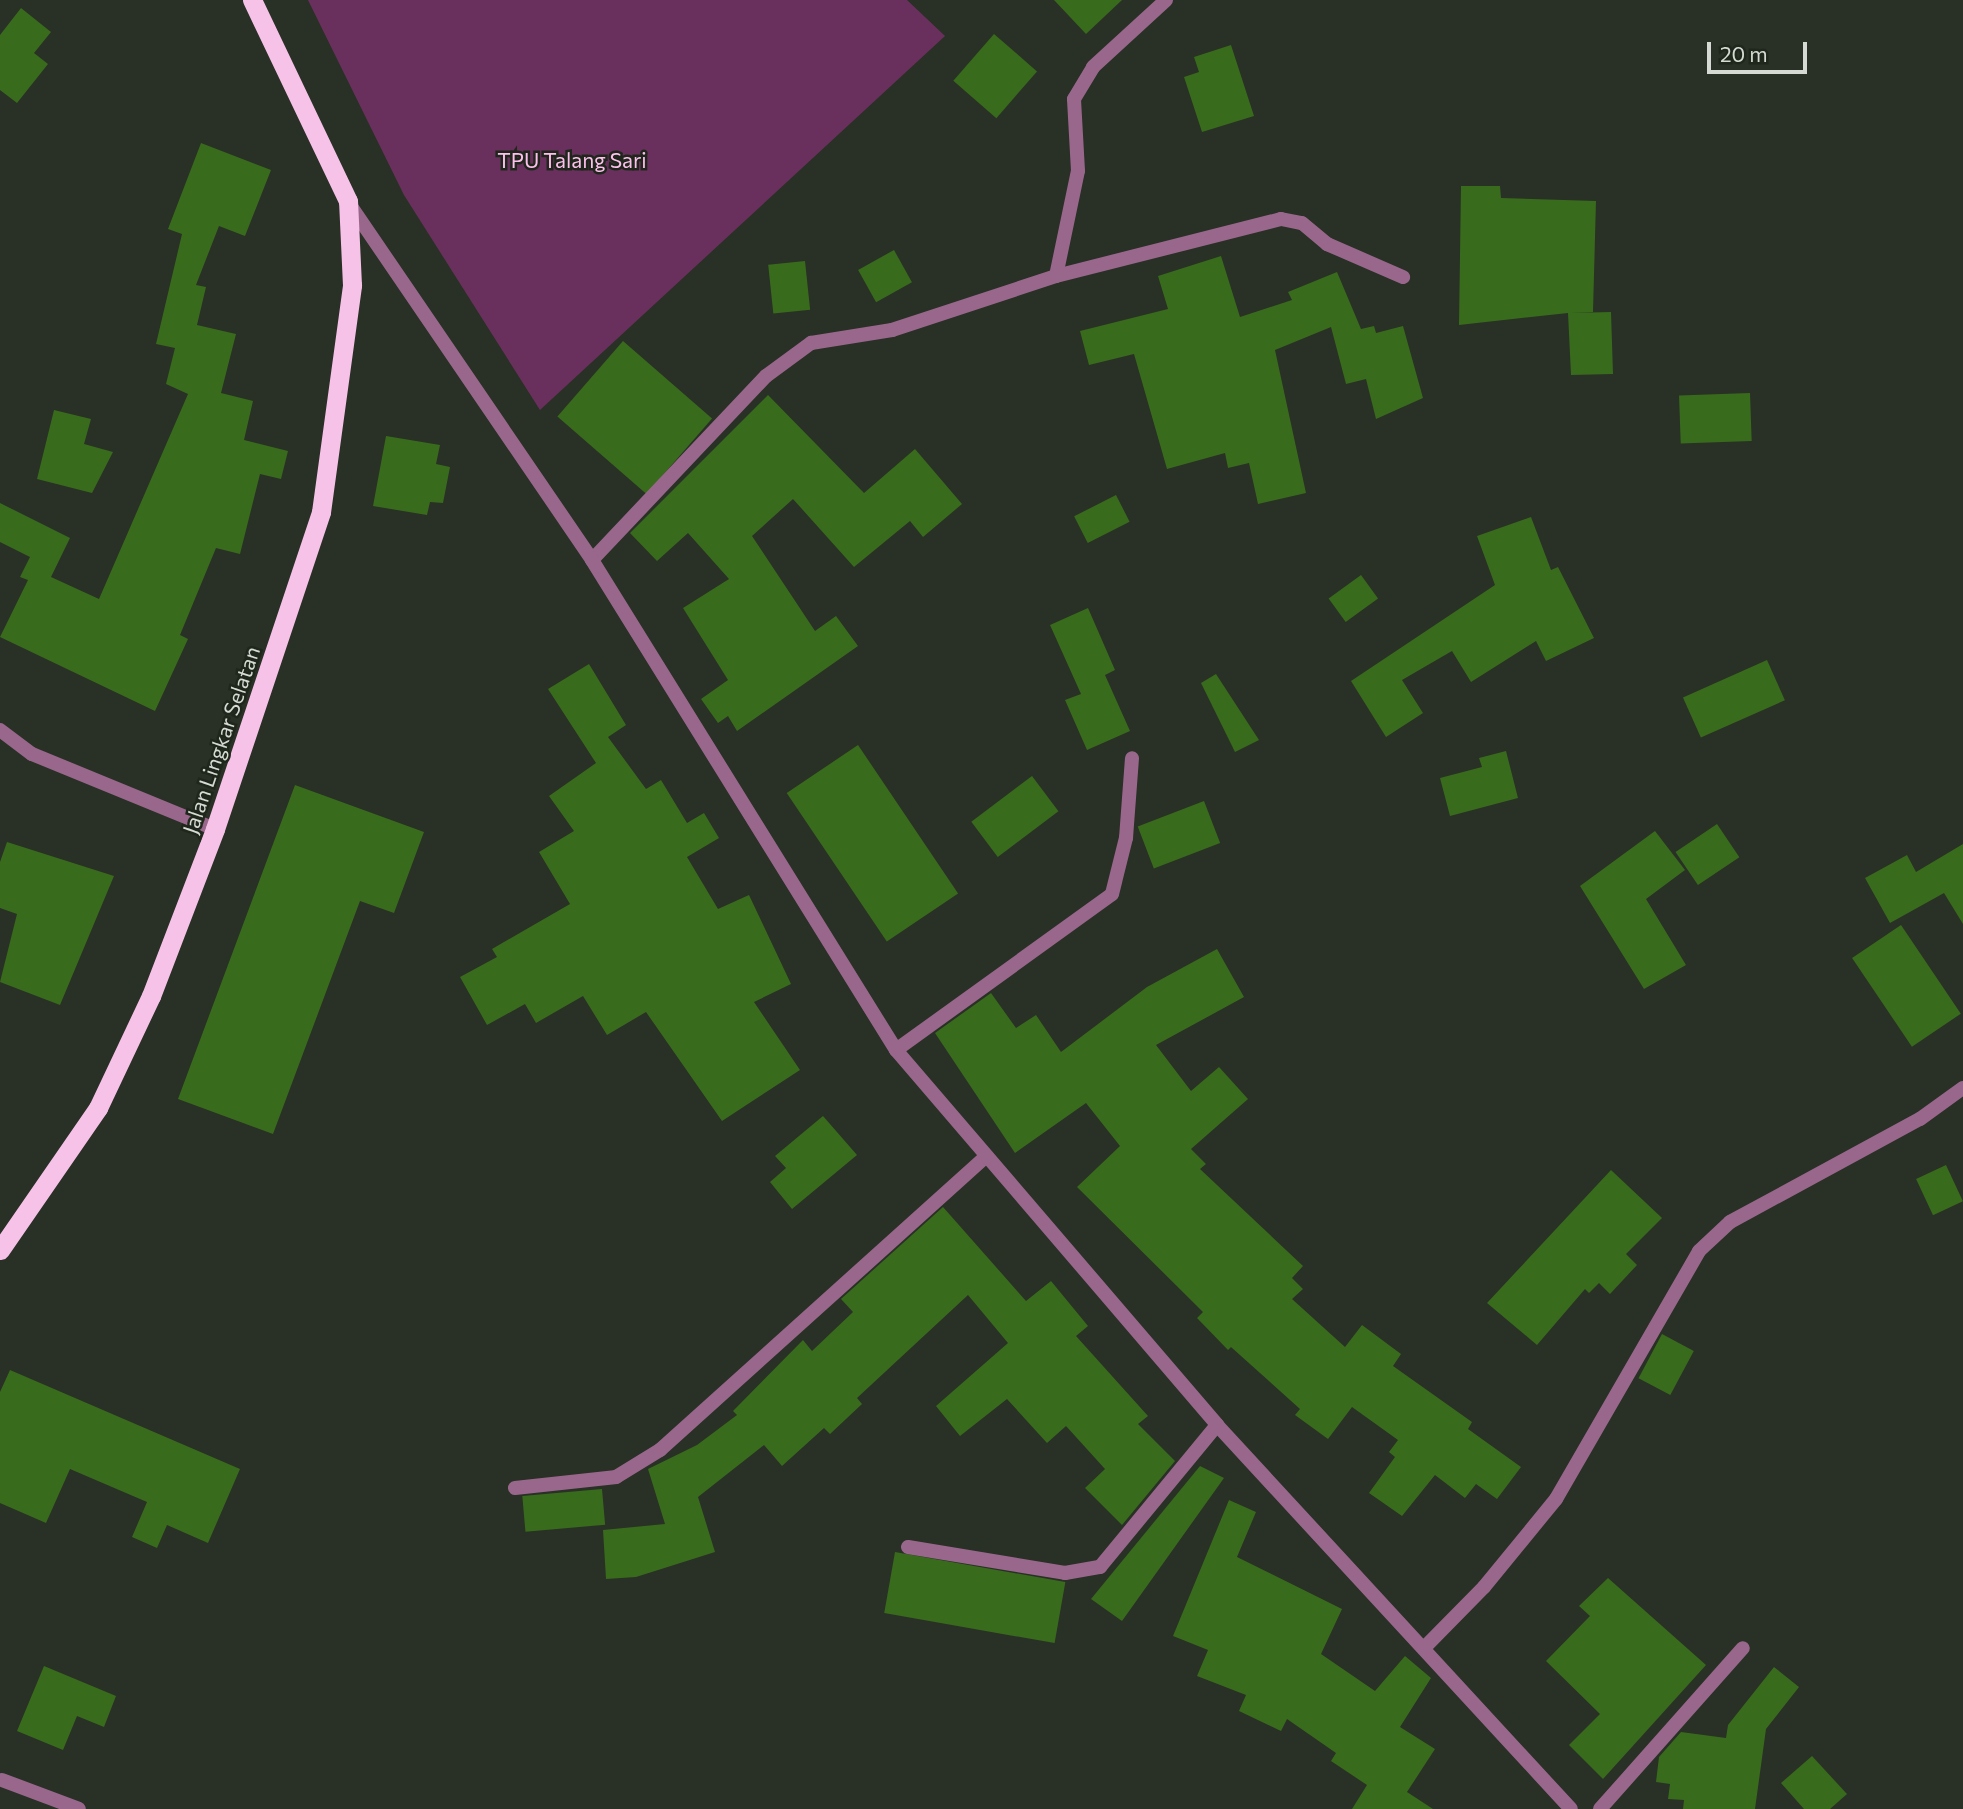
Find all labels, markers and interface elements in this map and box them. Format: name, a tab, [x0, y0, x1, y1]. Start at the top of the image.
scale bar	[1711, 28, 1811, 72]
text: 20 m	[1720, 41, 1768, 66]
park label: TPU Talang Sari	[497, 147, 647, 173]
street label: Jalan Lingkar Selatan	[177, 643, 265, 837]

